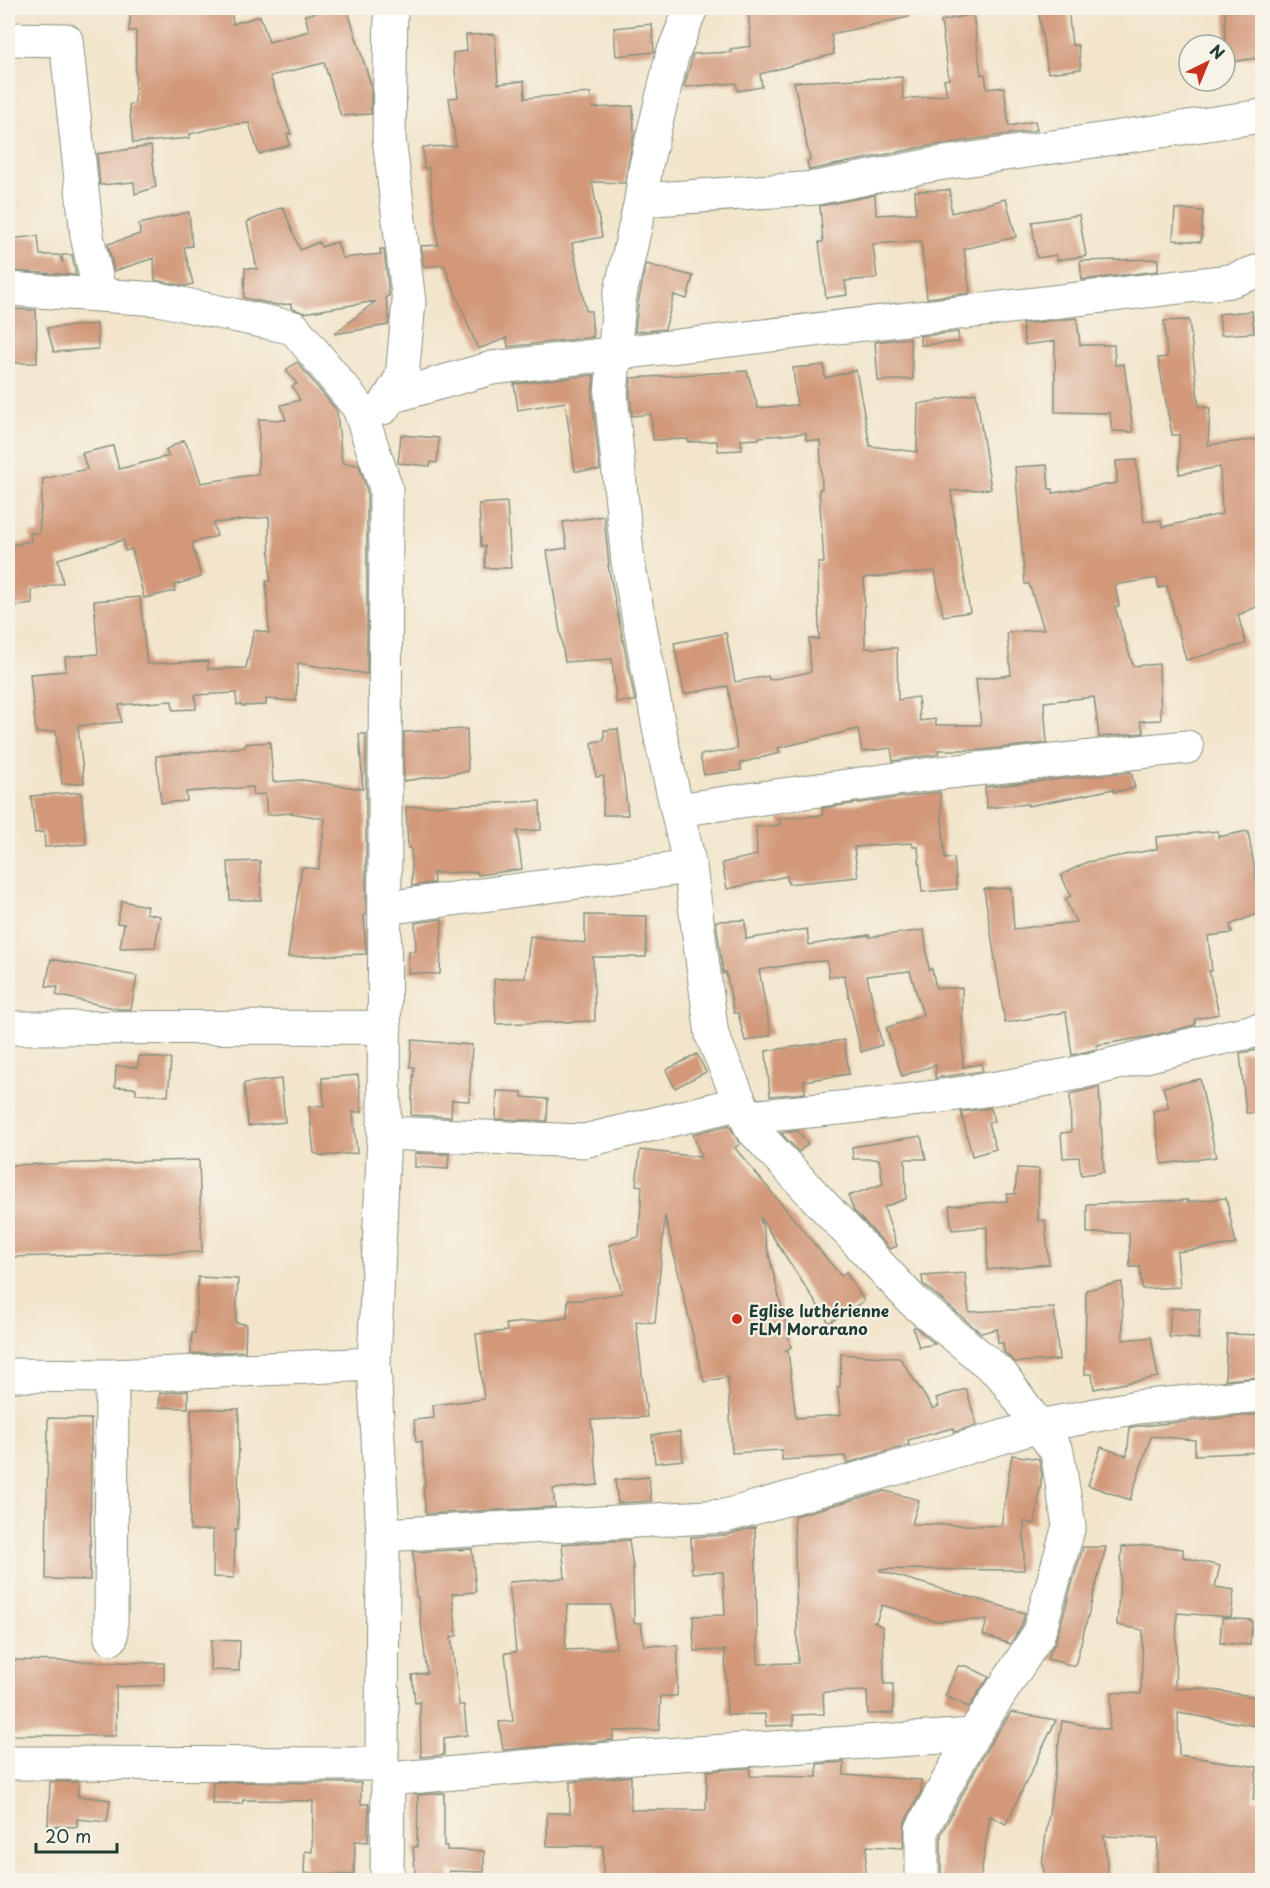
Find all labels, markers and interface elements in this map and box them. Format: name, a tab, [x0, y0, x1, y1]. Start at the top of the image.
north arrow	[1177, 33, 1237, 93]
text: N	[1205, 38, 1231, 64]
place label: Eglise luthérienne FLM Morarano	[749, 1298, 889, 1340]
marker: Eglise luthérienne FLM Morarano	[730, 1312, 744, 1326]
scale bar	[36, 1816, 117, 1854]
text: 20 m	[45, 1822, 91, 1849]

